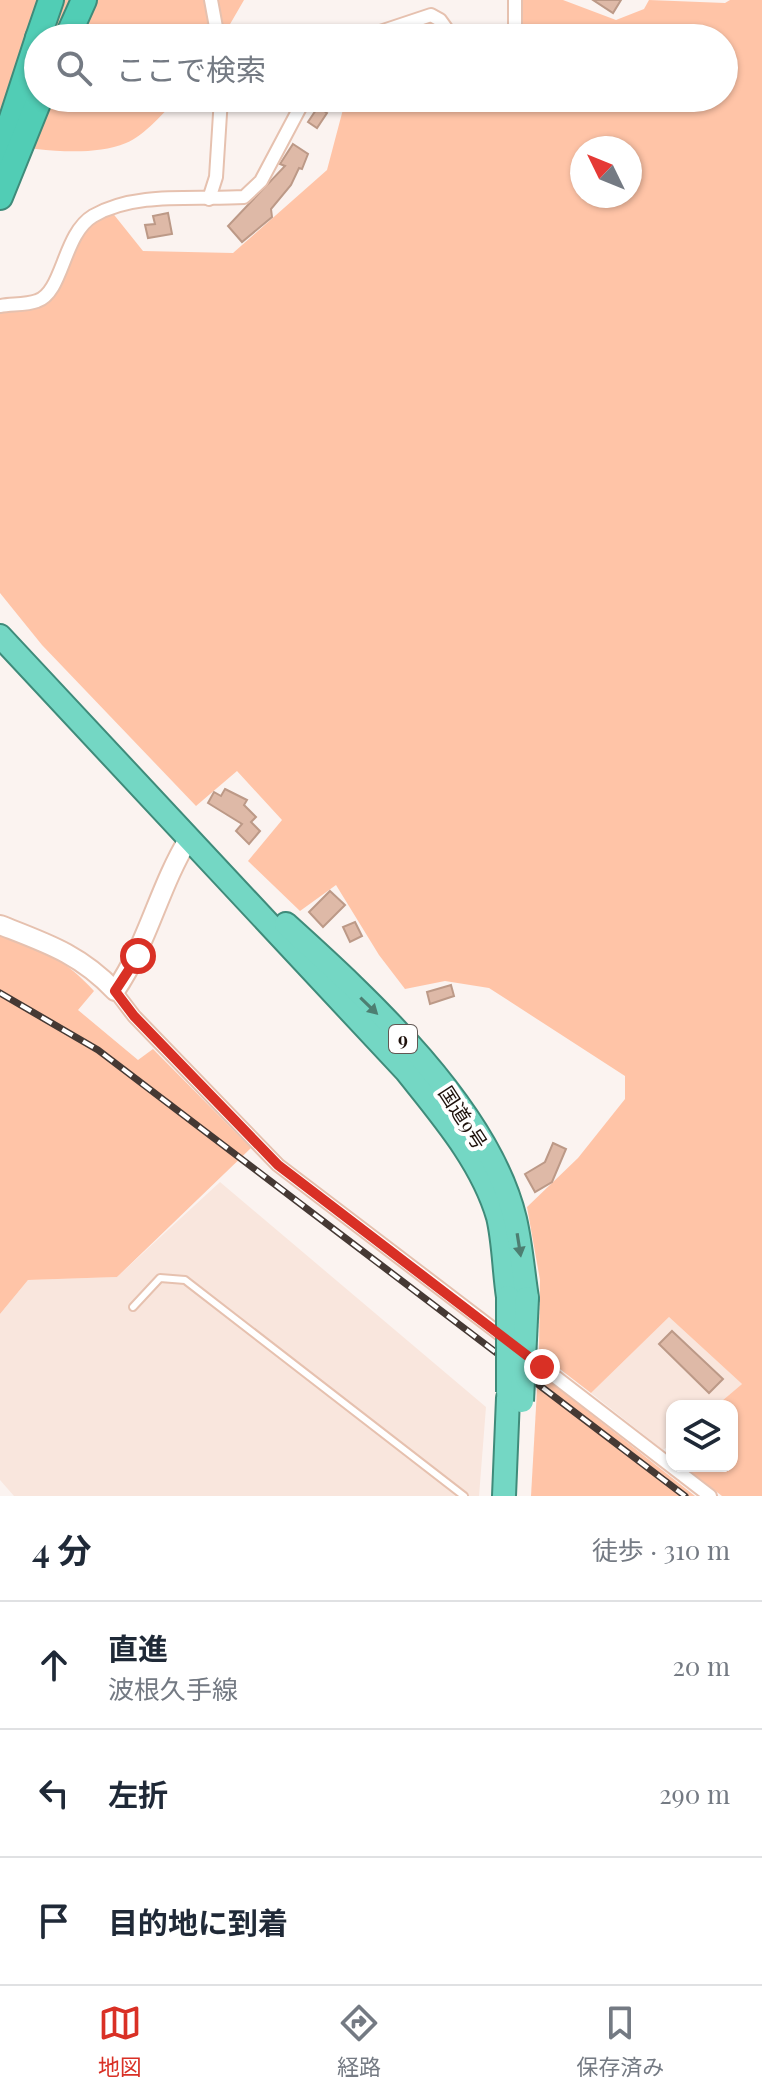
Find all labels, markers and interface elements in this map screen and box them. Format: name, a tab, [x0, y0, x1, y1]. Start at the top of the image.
search box	[24, 24, 738, 112]
icon: search	[52, 46, 96, 90]
text: ここで検索	[116, 49, 266, 89]
north arrow	[570, 136, 642, 208]
route start	[120, 938, 156, 974]
one-way arrow	[359, 996, 378, 1015]
road number: 9	[389, 1025, 417, 1053]
street label: 国道9号	[434, 1080, 494, 1154]
one-way arrow	[513, 1233, 526, 1258]
route end	[524, 1349, 560, 1385]
map controls	[666, 1400, 738, 1472]
button: layers	[666, 1400, 738, 1472]
text: 4 分	[32, 1526, 92, 1572]
text: 徒歩 · 310 m	[592, 1532, 730, 1567]
text: 直進	[108, 1628, 168, 1668]
icon: ahead	[32, 1643, 76, 1687]
text: 20 m	[672, 1648, 730, 1683]
text: 波根久手線	[108, 1671, 238, 1706]
icon: left	[32, 1771, 76, 1815]
text: 左折	[108, 1774, 168, 1814]
text: 290 m	[659, 1776, 730, 1811]
icon: arrive	[32, 1899, 76, 1943]
text: 目的地に到着	[108, 1902, 288, 1942]
tab: 地図	[98, 2001, 142, 2081]
tab: 経路	[337, 2001, 381, 2081]
tab: 保存済み	[576, 2001, 664, 2081]

